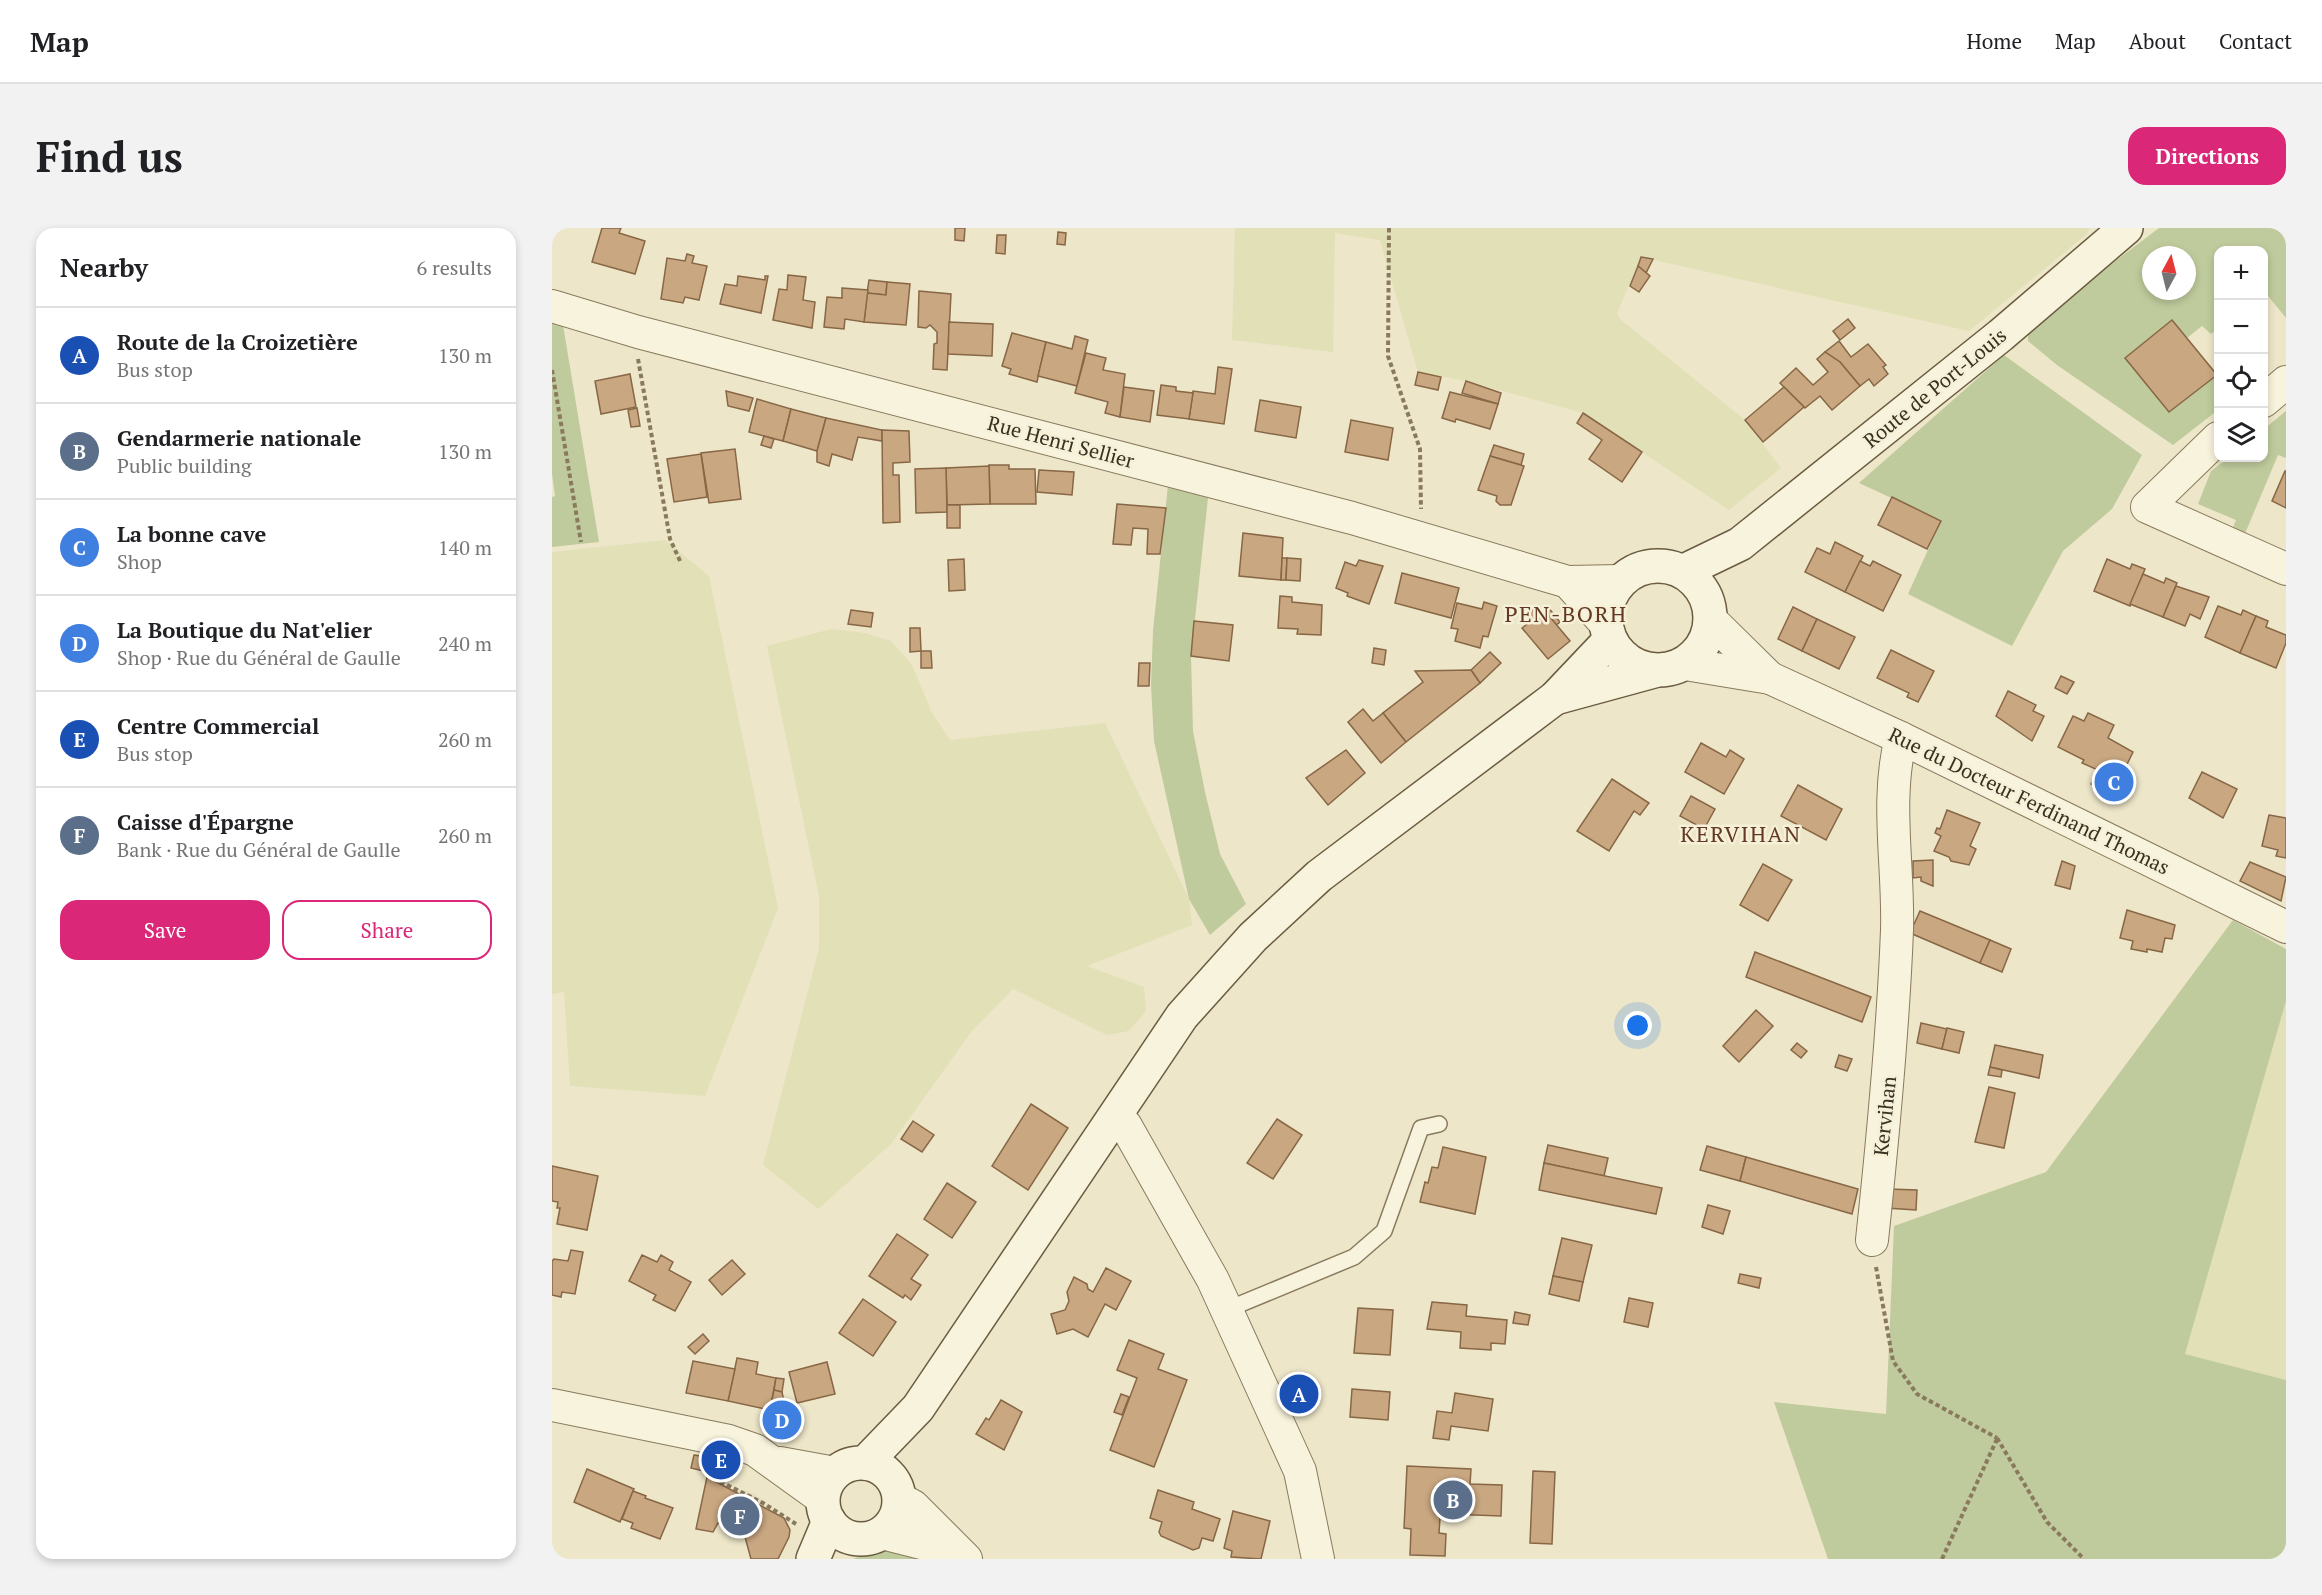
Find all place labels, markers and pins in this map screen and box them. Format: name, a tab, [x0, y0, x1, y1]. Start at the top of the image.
pin: C	[2094, 760, 2134, 804]
pin: A	[1280, 1372, 1318, 1416]
pin: D	[762, 1398, 802, 1442]
pin: E	[702, 1438, 740, 1482]
pin: B	[1434, 1478, 1472, 1522]
pin: F	[720, 1494, 759, 1538]

